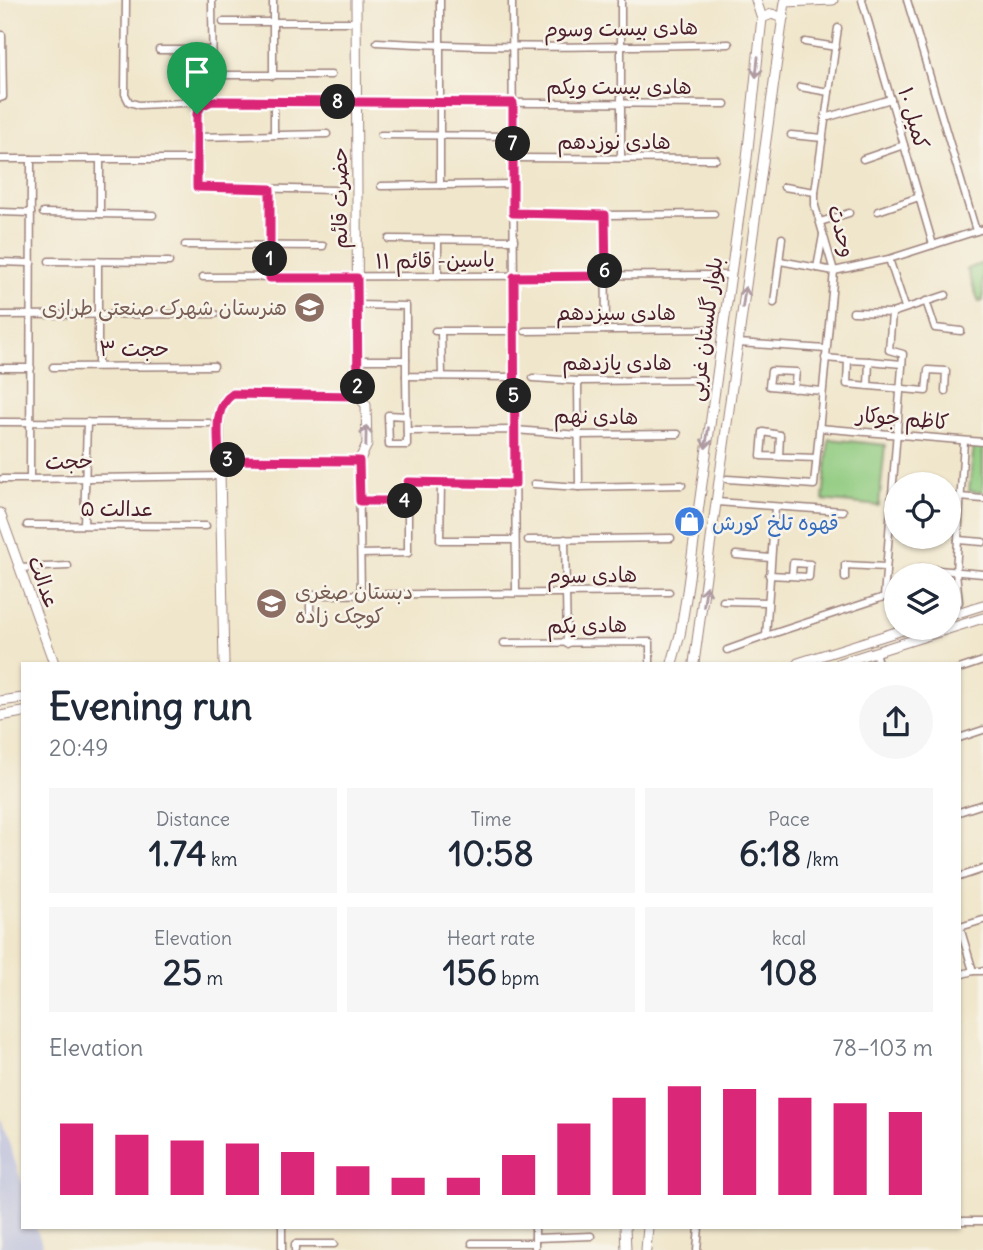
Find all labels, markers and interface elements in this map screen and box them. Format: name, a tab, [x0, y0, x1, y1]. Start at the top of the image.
street label: هادی بیست وسوم	[544, 13, 698, 46]
pin	[167, 42, 227, 114]
icon: arrive	[178, 53, 216, 91]
one-way arrow	[750, 55, 763, 78]
street label: هادی بیست ویکم	[546, 73, 692, 103]
pin: 8	[320, 84, 356, 119]
street label: کمیل ۱۰	[892, 84, 936, 152]
text: 8	[332, 89, 343, 113]
pin: 7	[496, 127, 530, 162]
street label: هادی نوزدهم	[557, 128, 671, 158]
text: 7	[508, 131, 517, 155]
street label: حضرت قائم	[326, 147, 356, 249]
street label: وحدت	[822, 202, 862, 260]
pin: 1	[252, 242, 288, 276]
street label: یاسین- قائم ۱۱	[375, 245, 495, 278]
text: 1	[266, 246, 273, 270]
pin: 6	[588, 254, 622, 288]
street label: بلوار گلستان غربی	[682, 255, 729, 403]
text: 6	[599, 258, 610, 282]
one-way arrow	[738, 287, 751, 309]
school or university icon: هنرستان شهرک صنعتی طرازی	[293, 290, 327, 324]
place label: هنرستان شهرک صنعتی طرازی	[42, 294, 287, 322]
street label: هادی سیزدهم	[556, 299, 676, 329]
street label: حجت ۳	[99, 335, 169, 362]
street label: هادی یازدهم	[562, 349, 672, 379]
pin: 2	[340, 370, 376, 404]
text: 2	[352, 374, 363, 398]
pin: 5	[496, 378, 532, 414]
text: 5	[508, 383, 519, 407]
street label: کاظم جوکار	[853, 400, 950, 438]
street label: هادی نهم	[553, 402, 638, 433]
one-way arrow	[360, 425, 373, 448]
one-way arrow	[700, 426, 713, 449]
pin: 3	[210, 442, 246, 477]
street label: حجت	[45, 447, 93, 475]
text: 3	[222, 447, 233, 471]
map controls	[884, 472, 961, 640]
button: locate	[884, 472, 961, 549]
pin: 4	[388, 484, 422, 518]
text: 4	[399, 488, 410, 512]
street label: عدالت ۵	[80, 495, 154, 522]
shop icon: قهوه تلخ کورش	[672, 505, 706, 539]
place label: قهوه تلخ کورش	[712, 509, 839, 537]
street label: عدالت	[22, 552, 66, 612]
street label: هادی سوم	[547, 561, 637, 592]
button: layers	[884, 563, 961, 640]
place label: دبستان صغری کوچک زاده	[295, 578, 413, 629]
one-way arrow	[698, 585, 711, 608]
school or university icon: دبستان صغری کوچک زاده	[255, 586, 289, 620]
street label: هادی یکم	[547, 611, 627, 642]
text: Evening run	[49, 683, 252, 730]
button: share	[859, 685, 933, 759]
text: 20:49	[49, 733, 108, 762]
text: Distance	[156, 807, 230, 831]
text: Time	[470, 807, 512, 831]
text: Pace	[768, 807, 810, 831]
text: 1.74	[149, 831, 206, 875]
text: 10:58	[448, 831, 534, 875]
text: 6:18	[739, 831, 801, 875]
text: km	[206, 847, 237, 871]
text: /km	[801, 847, 839, 871]
text: Elevation	[154, 926, 232, 950]
text: Heart rate	[447, 926, 535, 950]
text: kcal	[772, 926, 806, 950]
text: 25	[163, 950, 202, 994]
text: 156	[443, 950, 497, 994]
text: 108	[760, 950, 818, 994]
text: m	[202, 966, 223, 990]
text: bpm	[497, 966, 539, 990]
text: Elevation	[49, 1033, 143, 1062]
text: 78–103 m	[832, 1033, 933, 1062]

